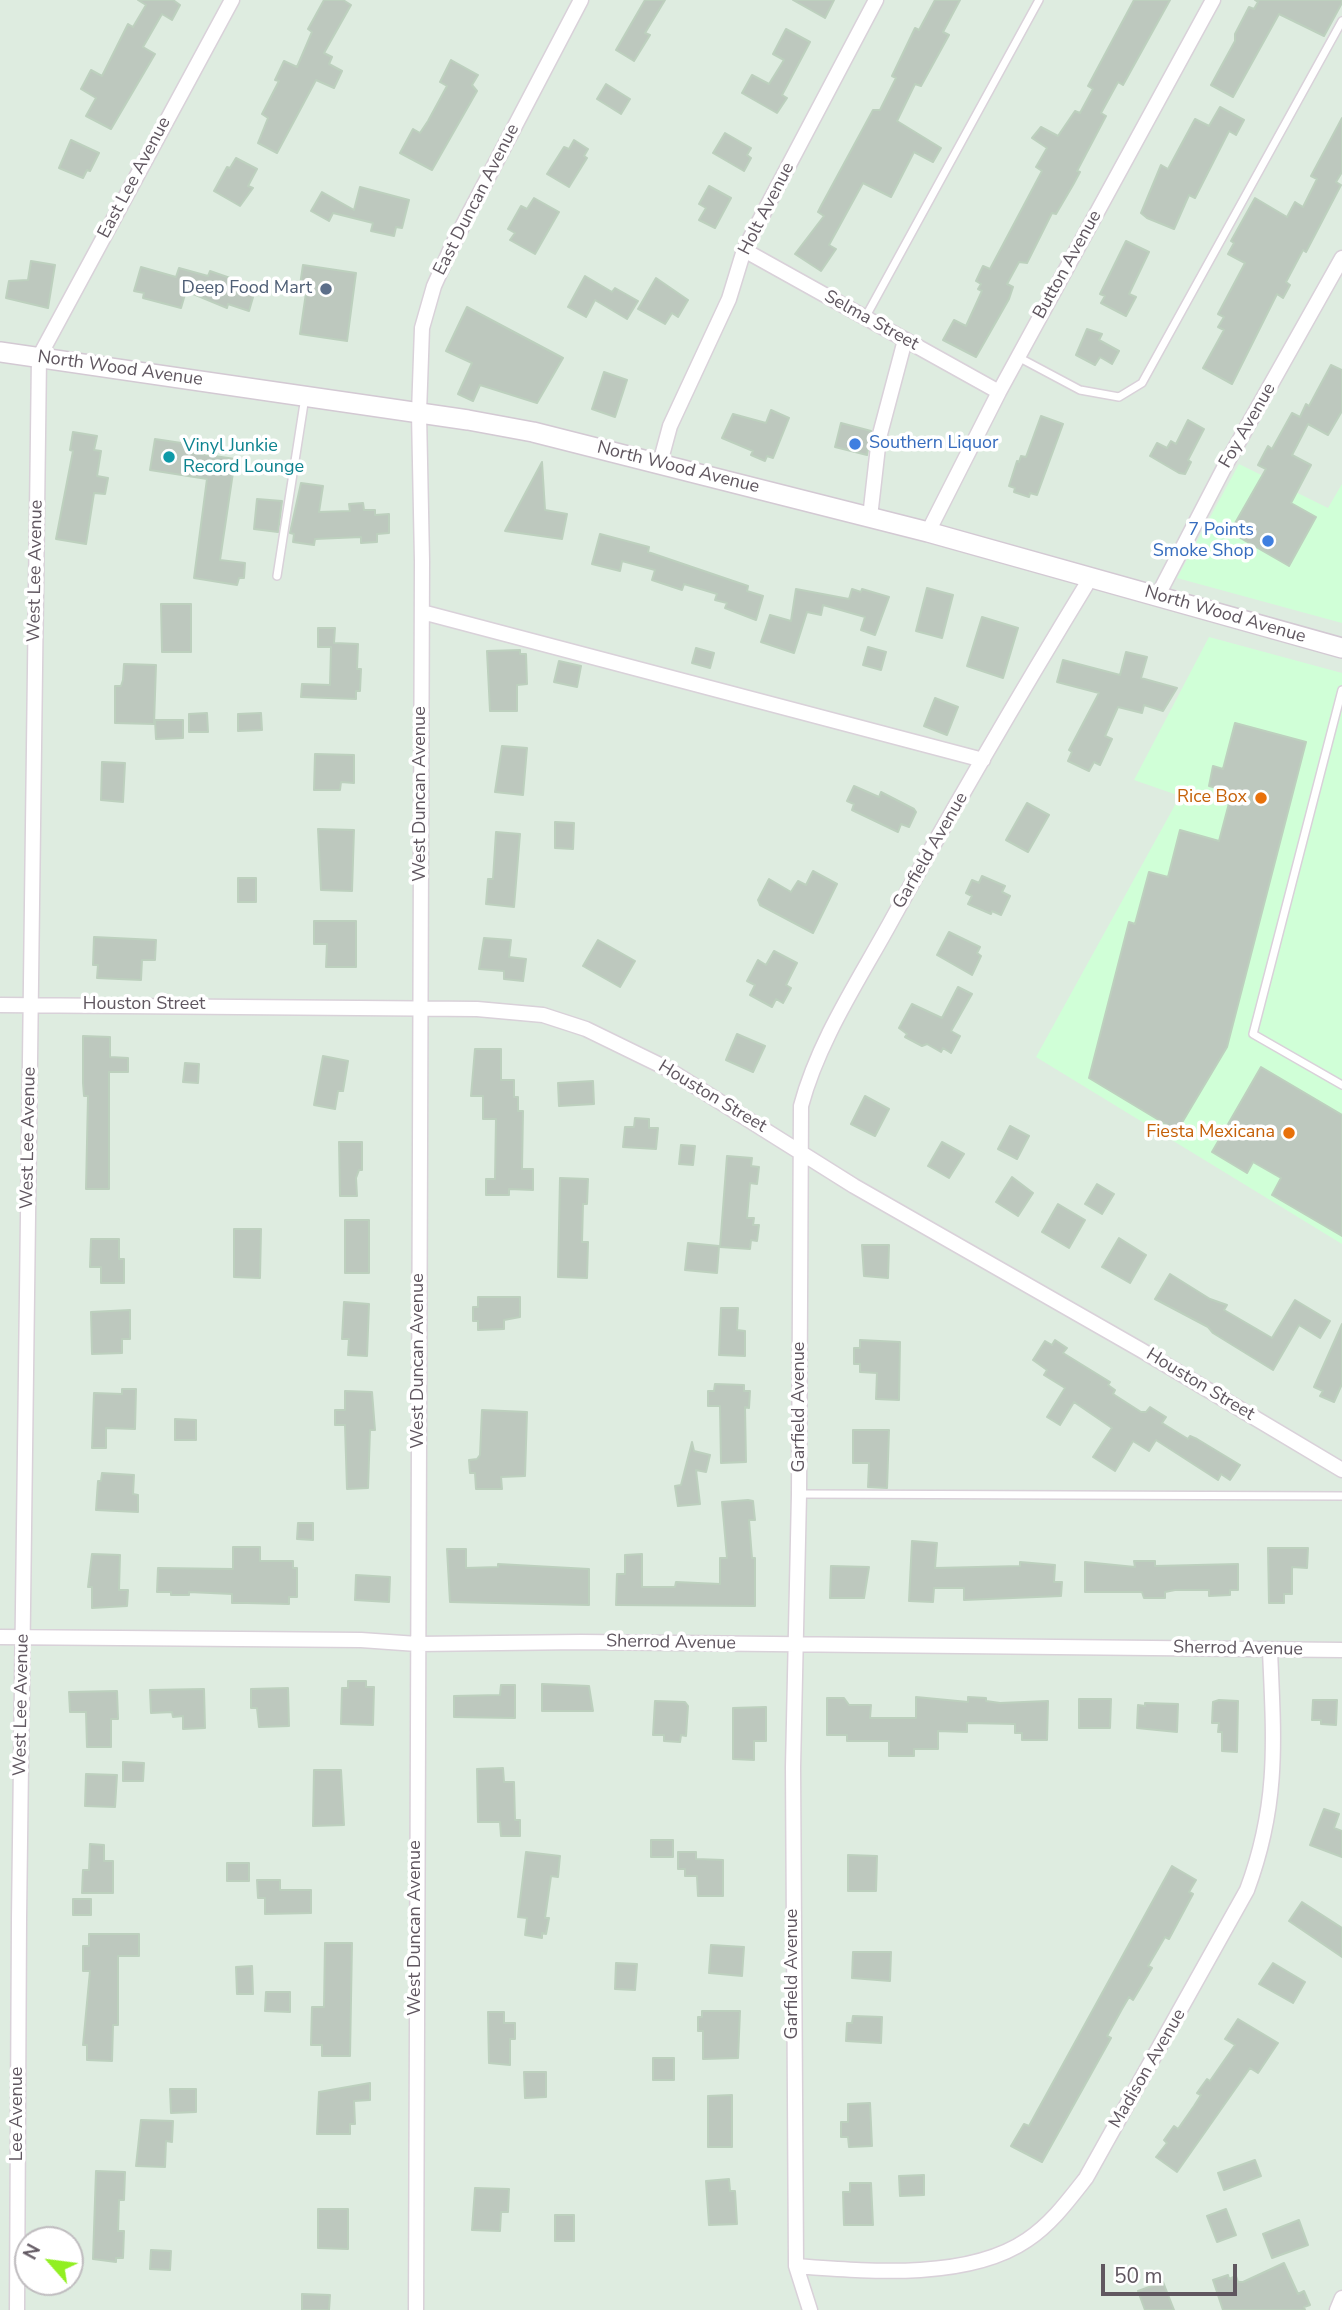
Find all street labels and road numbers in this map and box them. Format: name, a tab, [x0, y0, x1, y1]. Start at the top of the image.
street label: East Lee Avenue	[94, 114, 176, 242]
street label: East Duncan Avenue	[429, 121, 525, 279]
street label: Holt Avenue	[734, 159, 800, 259]
street label: Button Avenue	[1029, 207, 1107, 323]
street label: Selma Street	[820, 286, 922, 356]
street label: North Wood Avenue	[36, 347, 204, 391]
street label: Foy Avenue	[1215, 380, 1281, 472]
street label: North Wood Avenue	[595, 437, 761, 499]
street label: West Lee Avenue	[24, 500, 48, 642]
street label: North Wood Avenue	[1142, 582, 1308, 648]
street label: West Duncan Avenue	[410, 706, 432, 882]
street label: Garfield Avenue	[889, 789, 973, 913]
street label: Houston Street	[83, 994, 205, 1016]
street label: Houston Street	[654, 1056, 770, 1138]
street label: West Lee Avenue	[17, 1067, 41, 1209]
street label: West Duncan Avenue	[408, 1273, 430, 1449]
street label: Garfield Avenue	[789, 1342, 811, 1472]
street label: Houston Street	[1142, 1344, 1258, 1426]
street label: Sherrod Avenue	[606, 1631, 736, 1655]
street label: West Lee Avenue	[10, 1634, 34, 1776]
street label: Sherrod Avenue	[1173, 1637, 1303, 1661]
street label: West Duncan Avenue	[405, 1840, 427, 2016]
street label: Garfield Avenue	[782, 1909, 804, 2039]
street label: Madison Avenue	[1105, 2005, 1191, 2133]
street label: Lee Avenue	[7, 2067, 29, 2161]

